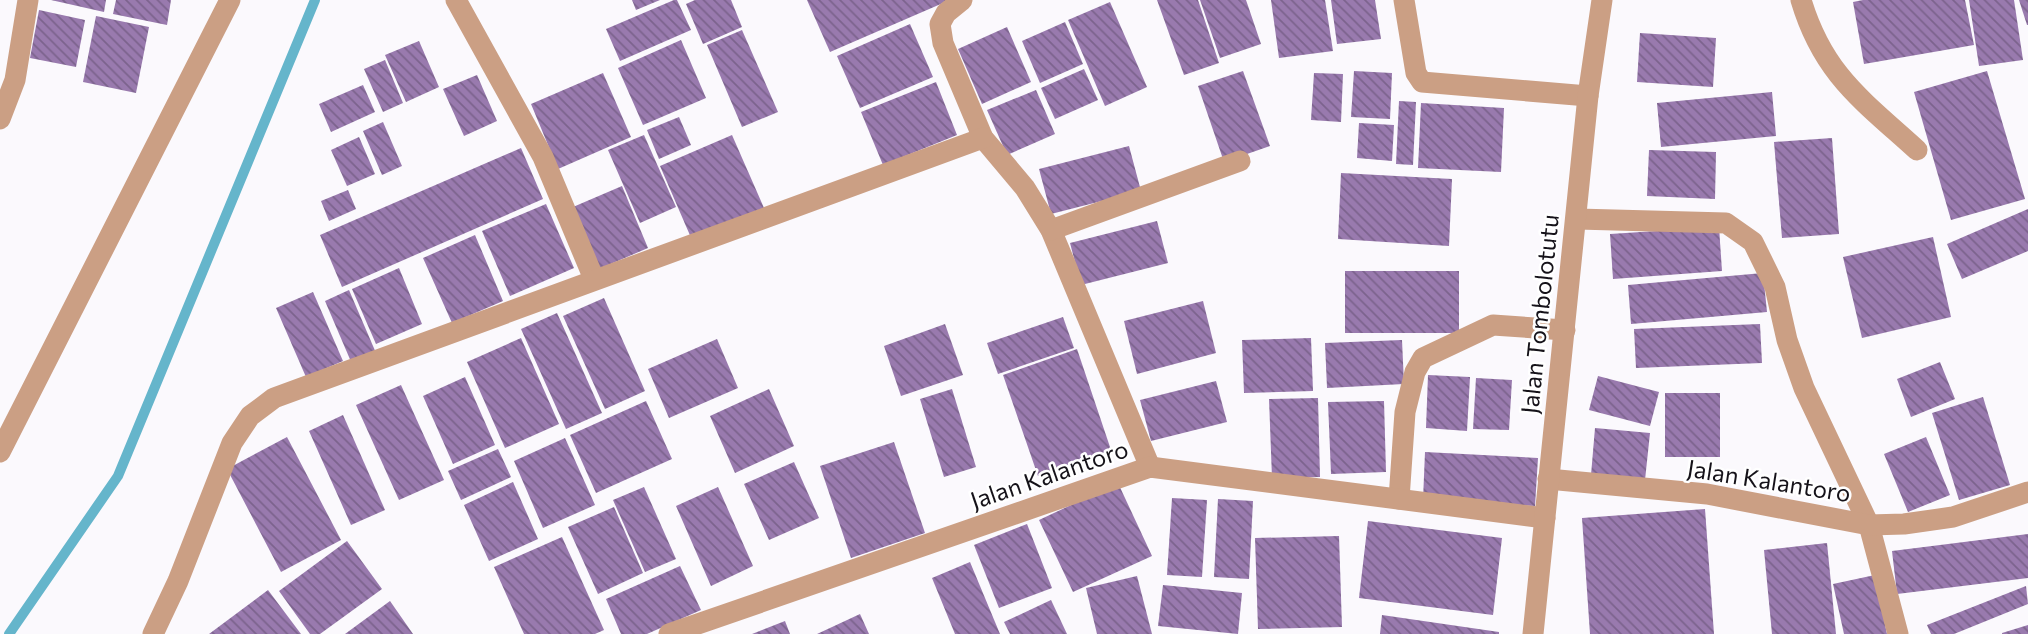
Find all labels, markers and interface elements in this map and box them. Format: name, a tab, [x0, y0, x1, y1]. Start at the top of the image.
street label: Jalan Tombolotutu	[1514, 213, 1564, 415]
street label: Jalan Kalantoro	[966, 433, 1132, 515]
street label: Jalan Kalantoro	[1685, 453, 1853, 507]

